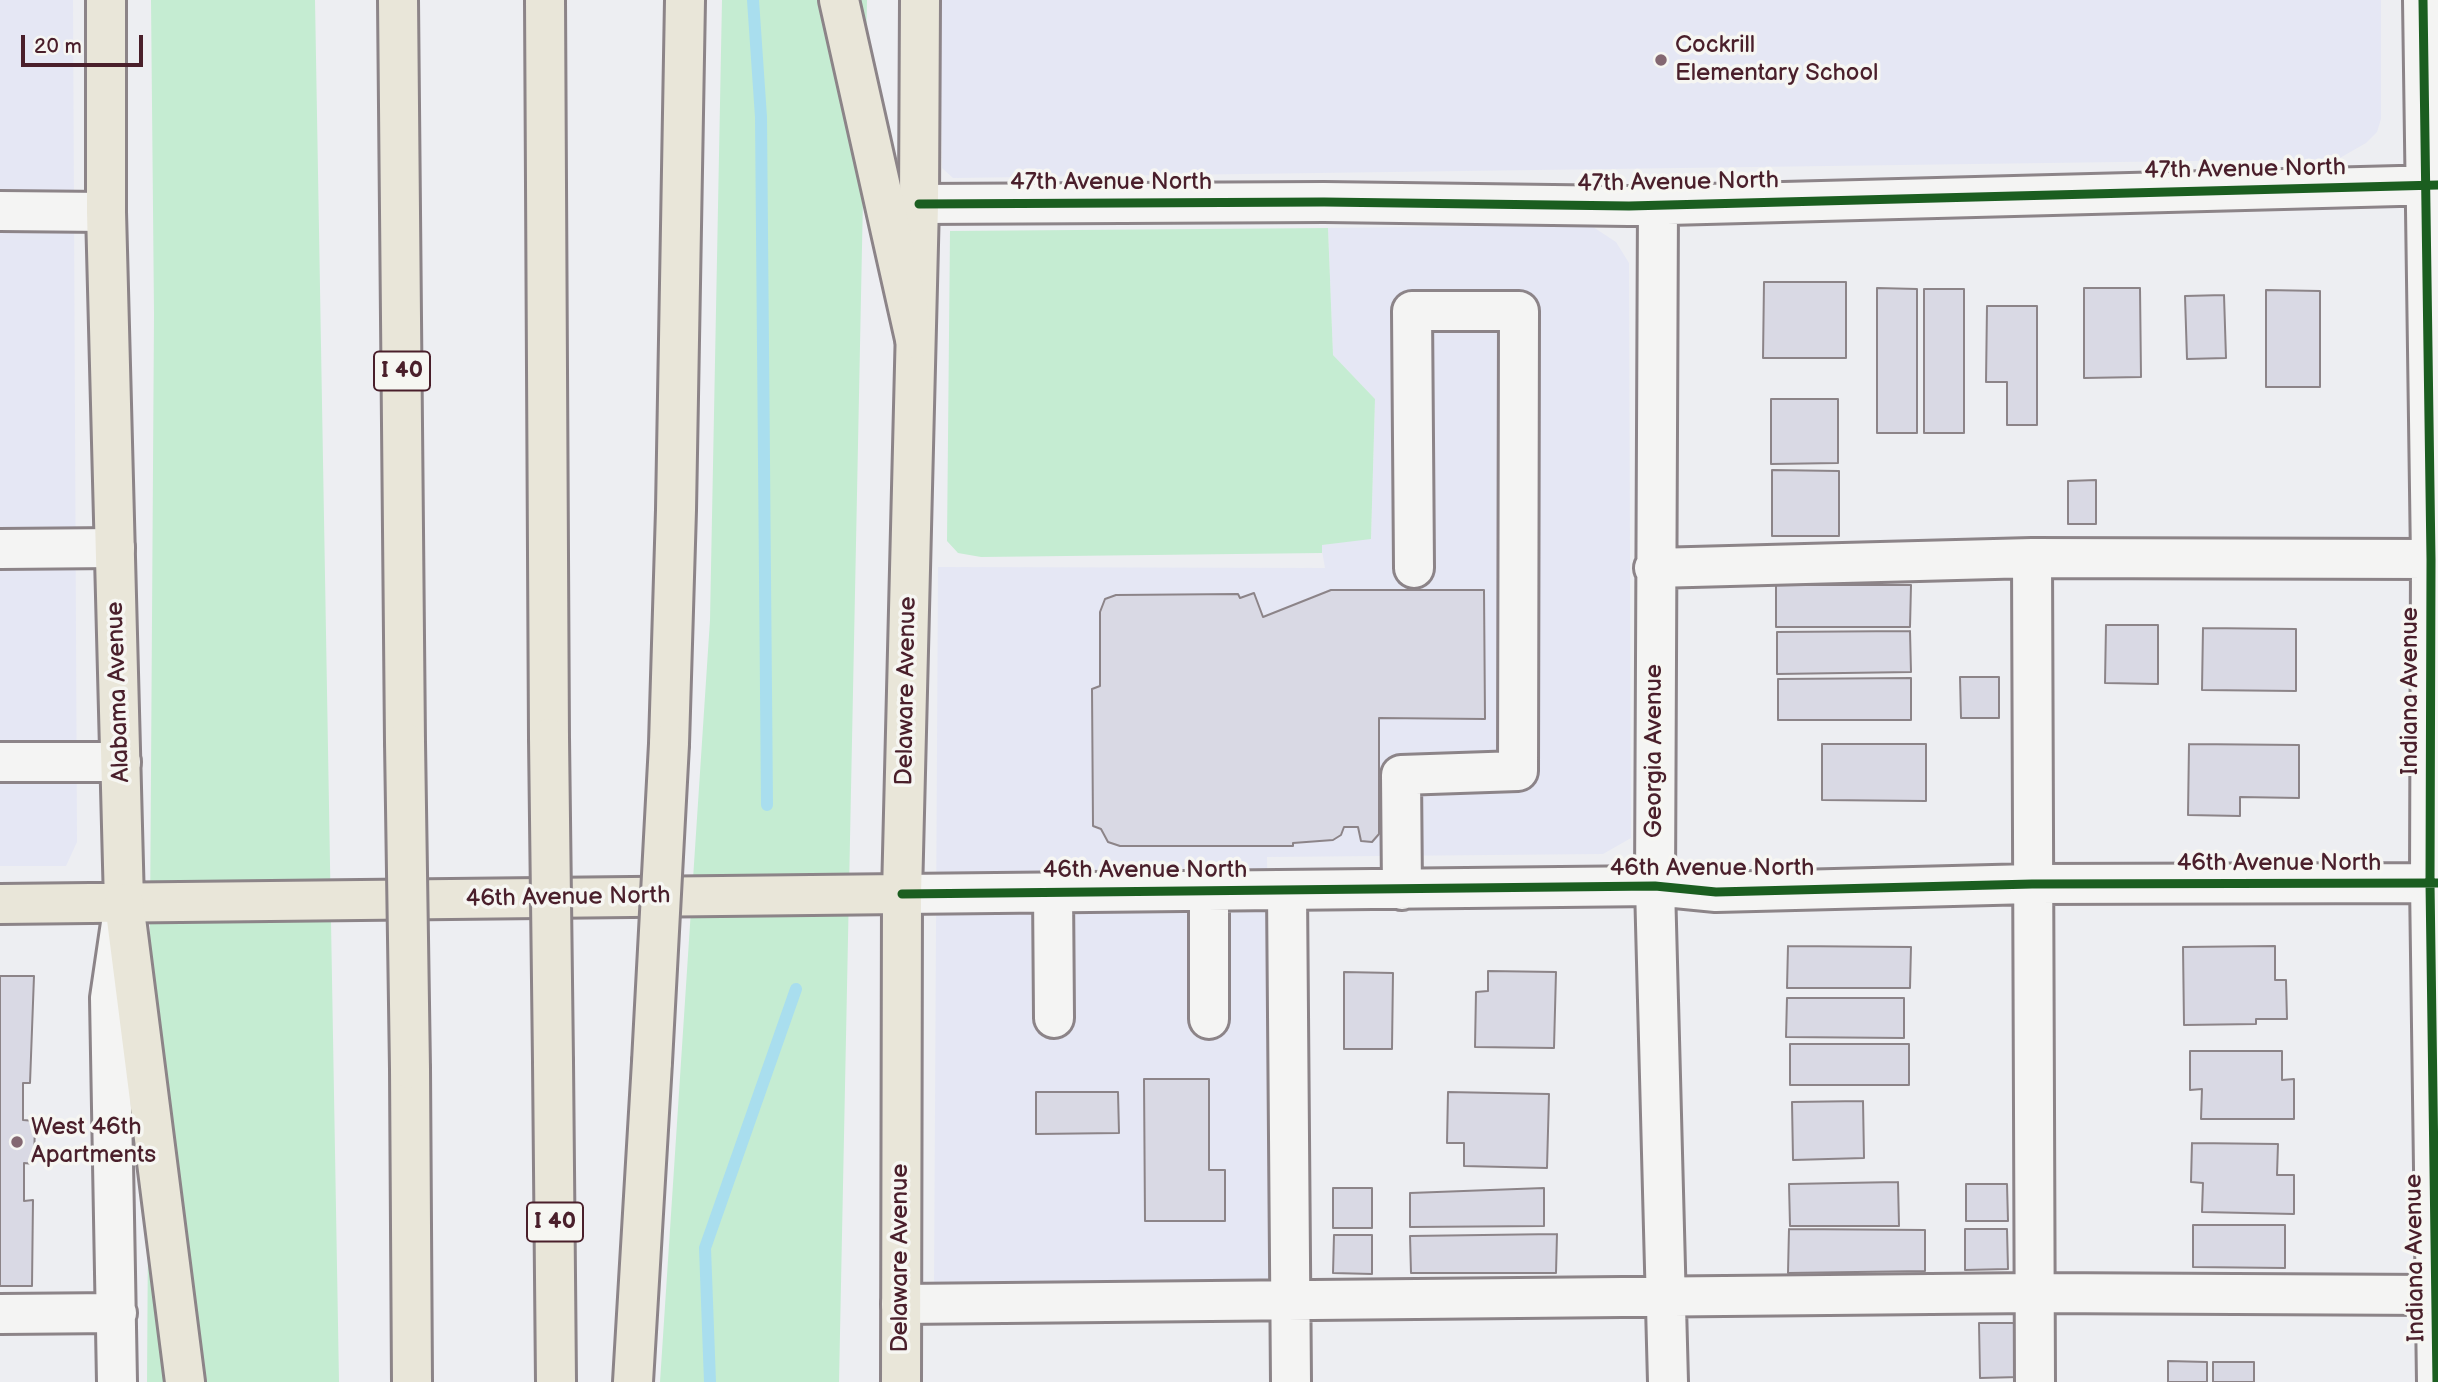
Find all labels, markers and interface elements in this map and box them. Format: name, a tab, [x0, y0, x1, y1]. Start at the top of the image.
scale bar	[24, 21, 147, 65]
place label: Cockrill Elementary School	[1675, 32, 1878, 88]
text: 20 m	[34, 34, 82, 59]
marker: Cockrill Elementary School	[1653, 52, 1669, 68]
street label: 47th Avenue North	[2144, 154, 2346, 186]
street label: 47th Avenue North	[1577, 167, 1779, 199]
street label: 47th Avenue North	[1010, 169, 1212, 197]
road number: I 40	[374, 352, 430, 390]
street label: Delaware Avenue	[891, 596, 923, 786]
street label: Alabama Avenue	[101, 601, 137, 783]
street label: Indiana Avenue	[2397, 607, 2425, 775]
street label: Georgia Avenue	[1641, 664, 1669, 838]
street label: 46th Avenue North	[2177, 850, 2381, 878]
street label: 46th Avenue North	[1610, 855, 1814, 883]
street label: 46th Avenue North	[1043, 857, 1247, 885]
street label: 46th Avenue North	[465, 882, 671, 914]
place label: West 46th Apartments	[31, 1114, 156, 1170]
marker: West 46th Apartments	[9, 1134, 25, 1150]
street label: Delaware Avenue	[887, 1163, 915, 1353]
street label: Indiana Avenue	[2400, 1174, 2432, 1342]
road number: I 40	[527, 1203, 583, 1242]

